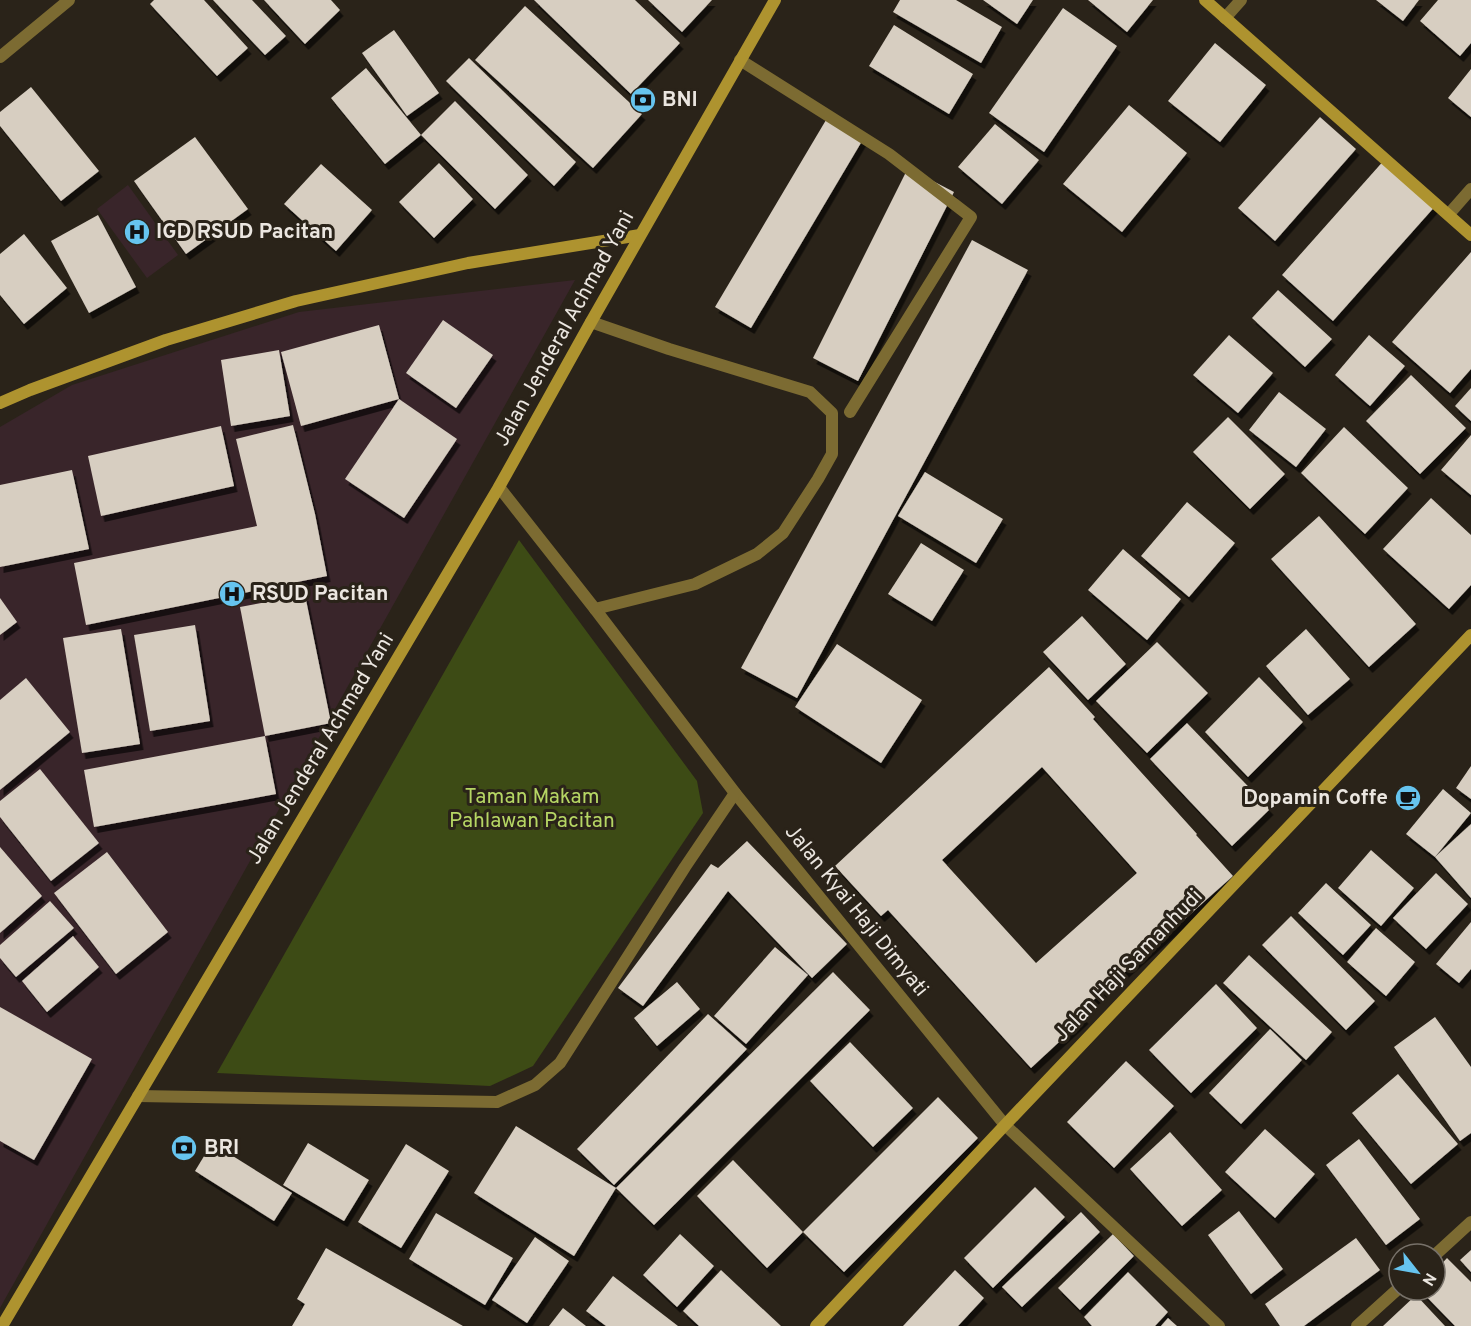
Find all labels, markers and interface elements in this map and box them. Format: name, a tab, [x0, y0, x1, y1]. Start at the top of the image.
bank icon: BNI	[628, 85, 658, 115]
place label: BNI	[662, 87, 698, 114]
street label: Jalan Jenderal Achmad Yani	[489, 206, 641, 452]
hospital icon: IGD RSUD Pacitan	[122, 217, 152, 247]
place label: IGD RSUD Pacitan	[156, 219, 333, 246]
hospital icon: RSUD Pacitan	[217, 579, 247, 609]
place label: RSUD Pacitan	[252, 581, 389, 608]
street label: Jalan Jenderal Achmad Yani	[241, 628, 401, 870]
cafe icon: Dopamin Coffe	[1393, 783, 1423, 813]
park label: Taman Makam Pahlawan Pacitan	[449, 784, 615, 835]
place label: Dopamin Coffe	[1243, 785, 1388, 812]
street label: Jalan Kyai Haji Dimyati	[778, 819, 934, 1003]
street label: Jalan Haji Samanhudi	[1049, 884, 1209, 1048]
bank icon: BRI	[169, 1133, 199, 1163]
place label: BRI	[204, 1135, 239, 1162]
north arrow	[1387, 1242, 1447, 1302]
text: N	[1417, 1269, 1440, 1289]

